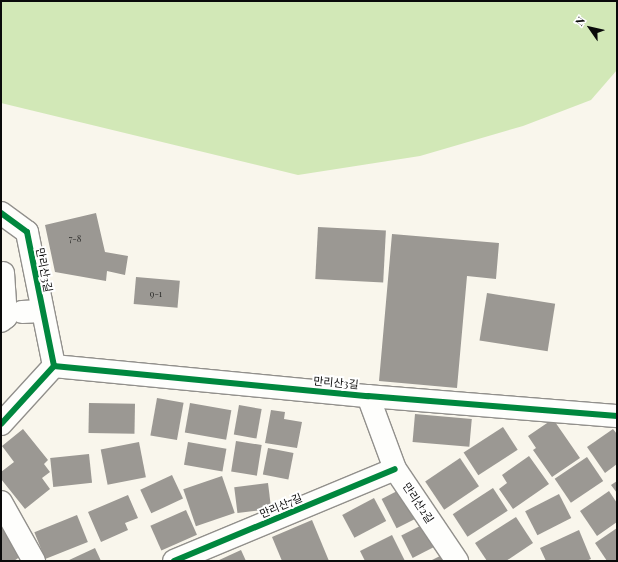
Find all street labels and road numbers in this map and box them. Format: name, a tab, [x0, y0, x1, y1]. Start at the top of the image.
street label: 만리산3길	[33, 246, 55, 294]
street label: 만리산3길	[313, 374, 359, 392]
street label: 만리산2길	[400, 480, 436, 526]
street label: 만리산7길	[258, 491, 304, 521]

